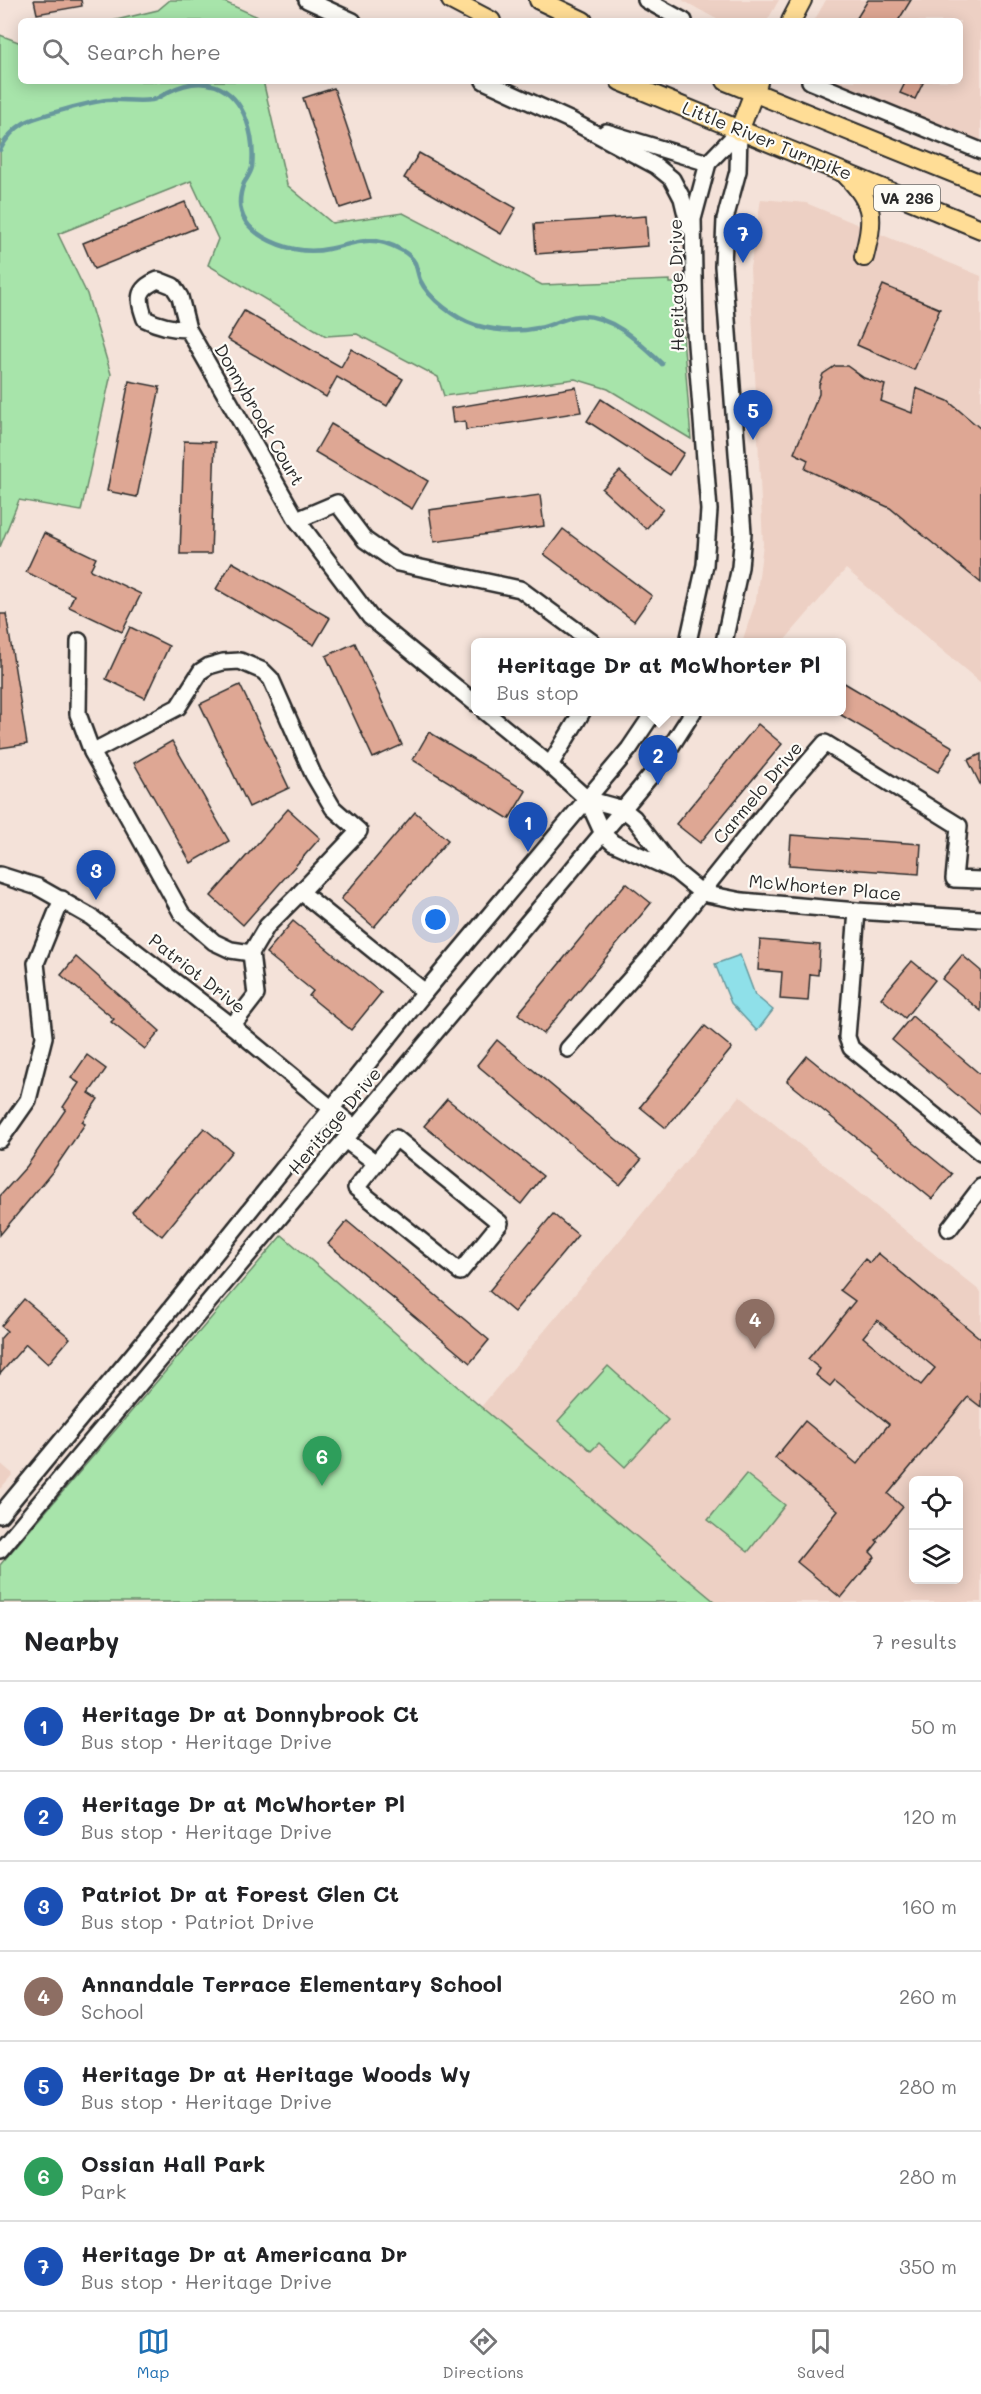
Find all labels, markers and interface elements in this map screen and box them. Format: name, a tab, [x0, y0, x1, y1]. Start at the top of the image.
search box	[18, 18, 963, 84]
icon: search	[39, 35, 72, 68]
text: Search here	[87, 37, 221, 66]
street label: Little River Turnpike	[679, 95, 856, 185]
road number: VA 236	[874, 185, 940, 211]
pin: 7	[724, 214, 762, 263]
street label: Heritage Drive	[663, 219, 689, 352]
street label: Donnybrook Court	[210, 339, 310, 490]
pin: 5	[734, 390, 772, 440]
popup	[471, 638, 846, 716]
text: Heritage Dr at McWhorter Pl	[496, 650, 821, 679]
text: Bus stop	[496, 679, 579, 705]
pin: 2	[638, 736, 678, 785]
street label: Carmelo Drive	[707, 736, 807, 849]
pin: 1	[508, 802, 548, 852]
pin: 3	[76, 850, 116, 900]
street label: McWhorter Place	[748, 868, 902, 906]
your location	[421, 905, 450, 934]
street label: Patriot Drive	[144, 928, 251, 1019]
street label: Heritage Drive	[282, 1062, 386, 1179]
pin: 4	[736, 1300, 774, 1349]
pin: 6	[302, 1436, 342, 1486]
map controls	[909, 1476, 963, 1584]
button: locate	[909, 1476, 963, 1530]
button: layers	[909, 1530, 963, 1584]
text: Nearby	[24, 1624, 119, 1658]
text: 7 results	[873, 1628, 957, 1654]
text: Heritage Dr at Donnybrook Ct	[81, 1699, 419, 1728]
text: 1	[39, 1713, 48, 1739]
text: 50 m	[911, 1713, 957, 1739]
text: Bus stop · Heritage Drive	[81, 1728, 332, 1754]
text: Heritage Dr at McWhorter Pl	[81, 1789, 405, 1818]
text: 2	[38, 1803, 49, 1829]
text: 120 m	[902, 1803, 957, 1829]
text: Bus stop · Heritage Drive	[81, 1818, 332, 1844]
text: Patriot Dr at Forest Glen Ct	[81, 1879, 399, 1908]
text: 3	[38, 1893, 50, 1919]
text: 160 m	[901, 1893, 957, 1919]
text: Bus stop · Patriot Drive	[81, 1908, 314, 1934]
text: Annandale Terrace Elementary School	[81, 1969, 502, 1998]
text: 4	[37, 1983, 50, 2009]
text: 260 m	[899, 1983, 957, 2009]
text: School	[81, 1998, 144, 2024]
text: Heritage Dr at Heritage Woods Wy	[81, 2059, 471, 2088]
text: 5	[38, 2073, 49, 2099]
text: 280 m	[899, 2073, 957, 2099]
text: Bus stop · Heritage Drive	[81, 2088, 332, 2114]
text: Ossian Hall Park	[81, 2149, 265, 2178]
text: 6	[37, 2163, 50, 2189]
text: 280 m	[899, 2163, 957, 2189]
text: Park	[81, 2178, 126, 2204]
text: Heritage Dr at Americana Dr	[81, 2239, 407, 2268]
text: 7	[38, 2253, 49, 2279]
text: 350 m	[899, 2253, 957, 2279]
text: Bus stop · Heritage Drive	[81, 2268, 332, 2294]
tab: Map	[137, 2325, 170, 2382]
tab: Directions	[443, 2325, 524, 2382]
tab: Saved	[797, 2325, 844, 2382]

